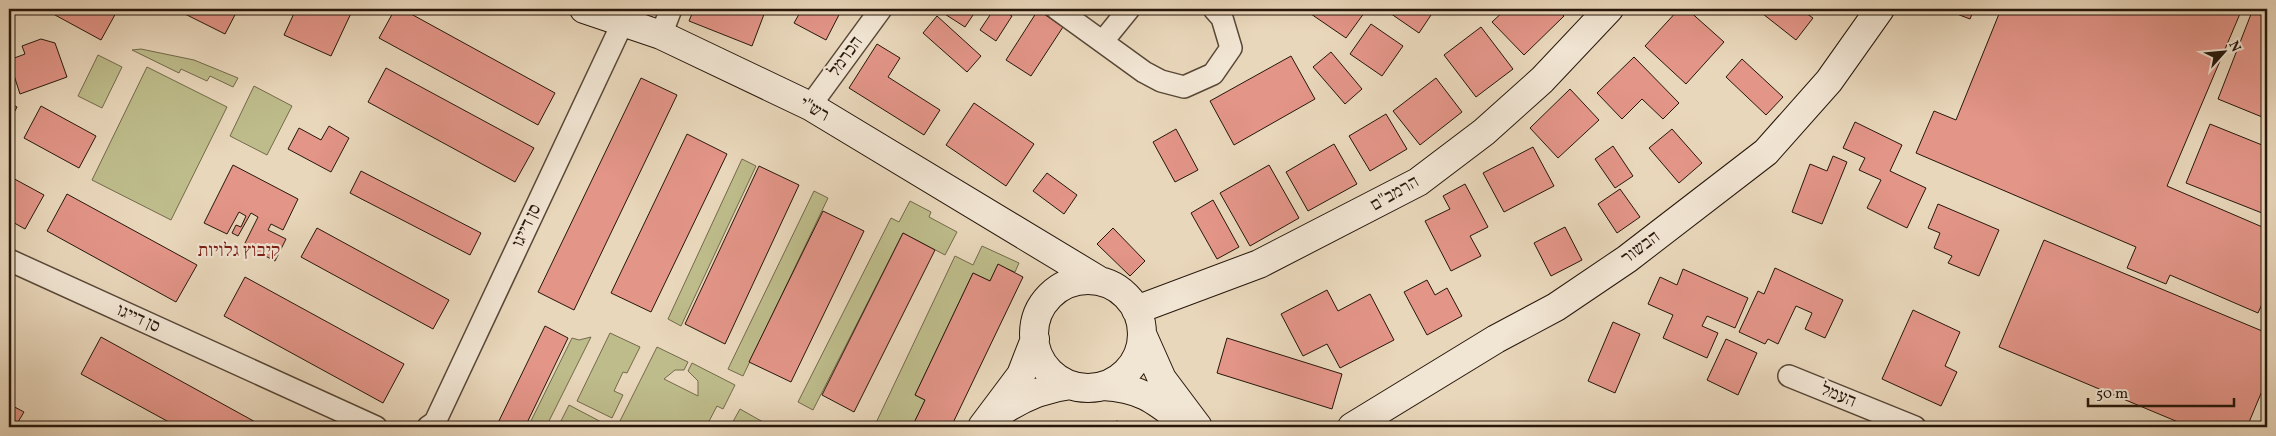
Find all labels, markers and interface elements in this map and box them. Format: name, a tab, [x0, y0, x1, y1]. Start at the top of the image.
north arrow	[2198, 28, 2248, 78]
street label: הכרמל	[823, 31, 869, 83]
text: N	[2223, 38, 2245, 56]
street label: רש"י	[795, 92, 833, 128]
street label: הרמב"ם	[1366, 170, 1424, 218]
street label: סן דייגו	[506, 200, 548, 252]
street label: הבשור	[1616, 225, 1666, 271]
district label: קיבוץ גלויות	[198, 238, 280, 264]
street label: סן דייגו	[112, 298, 164, 340]
scale bar	[2088, 376, 2235, 408]
street label: העמל	[1816, 378, 1860, 414]
text: 50 m	[2096, 384, 2128, 405]

